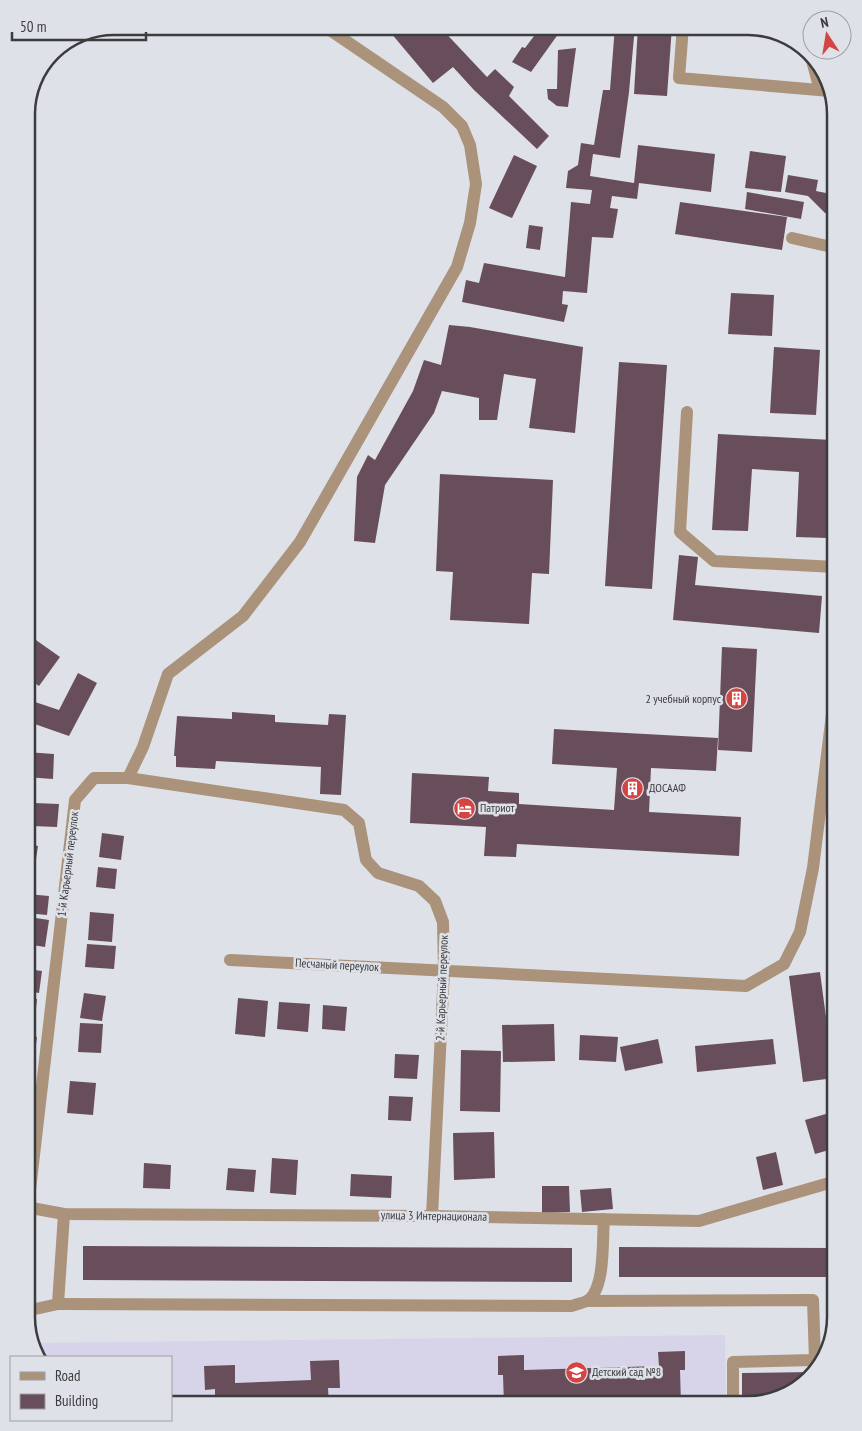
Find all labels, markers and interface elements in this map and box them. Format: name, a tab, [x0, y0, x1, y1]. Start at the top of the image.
scale bar	[12, 10, 146, 42]
north arrow	[802, 10, 852, 60]
text: N	[819, 13, 830, 32]
text: 50 m	[20, 17, 46, 36]
building icon: 2 учебный корпус	[725, 687, 749, 711]
place label: 2 учебный корпус	[645, 691, 722, 706]
building icon: ДОСААФ	[621, 776, 645, 800]
place label: ДОСААФ	[649, 780, 686, 795]
hotel icon: Патриот	[452, 796, 476, 820]
place label: Патриот	[480, 800, 514, 815]
street label: 1-й Карьерный переулок	[54, 810, 81, 917]
street label: 2-й Карьерный переулок	[432, 934, 451, 1041]
street label: Песчаный переулок	[295, 955, 380, 974]
street label: улица 3 Интернационала	[381, 1207, 487, 1224]
legend	[10, 1356, 172, 1421]
school or university icon: Детский сад №8	[564, 1360, 588, 1384]
place label: Детский сад №8	[592, 1364, 661, 1379]
text: Road	[55, 1366, 81, 1385]
text: Building	[55, 1391, 98, 1410]

